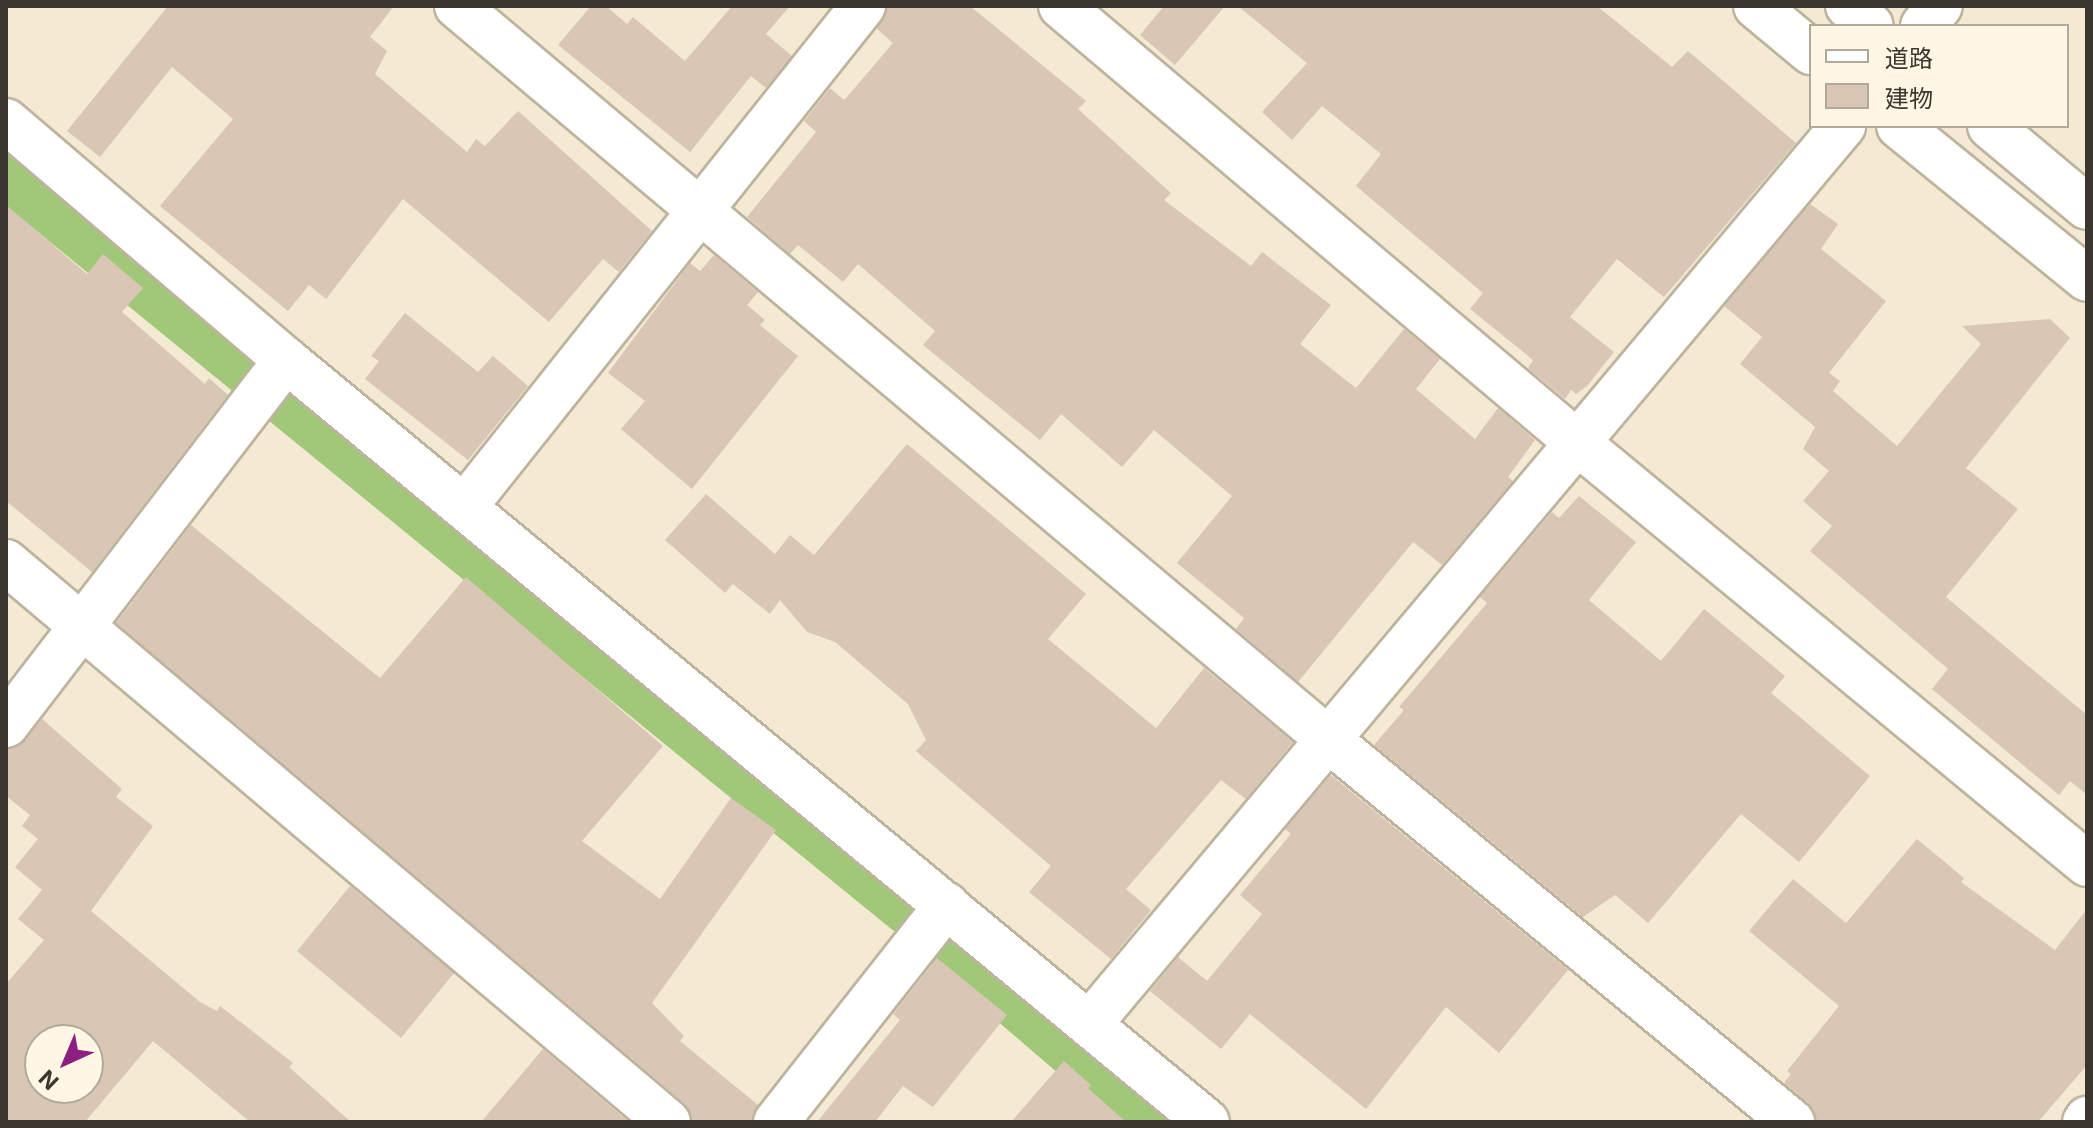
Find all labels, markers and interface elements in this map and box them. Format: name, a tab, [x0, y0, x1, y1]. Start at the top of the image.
legend	[1809, 24, 2069, 128]
text: 道路	[1885, 44, 1933, 73]
text: 建物	[1885, 84, 1933, 113]
north arrow	[24, 1024, 104, 1104]
text: N	[34, 1065, 64, 1095]

